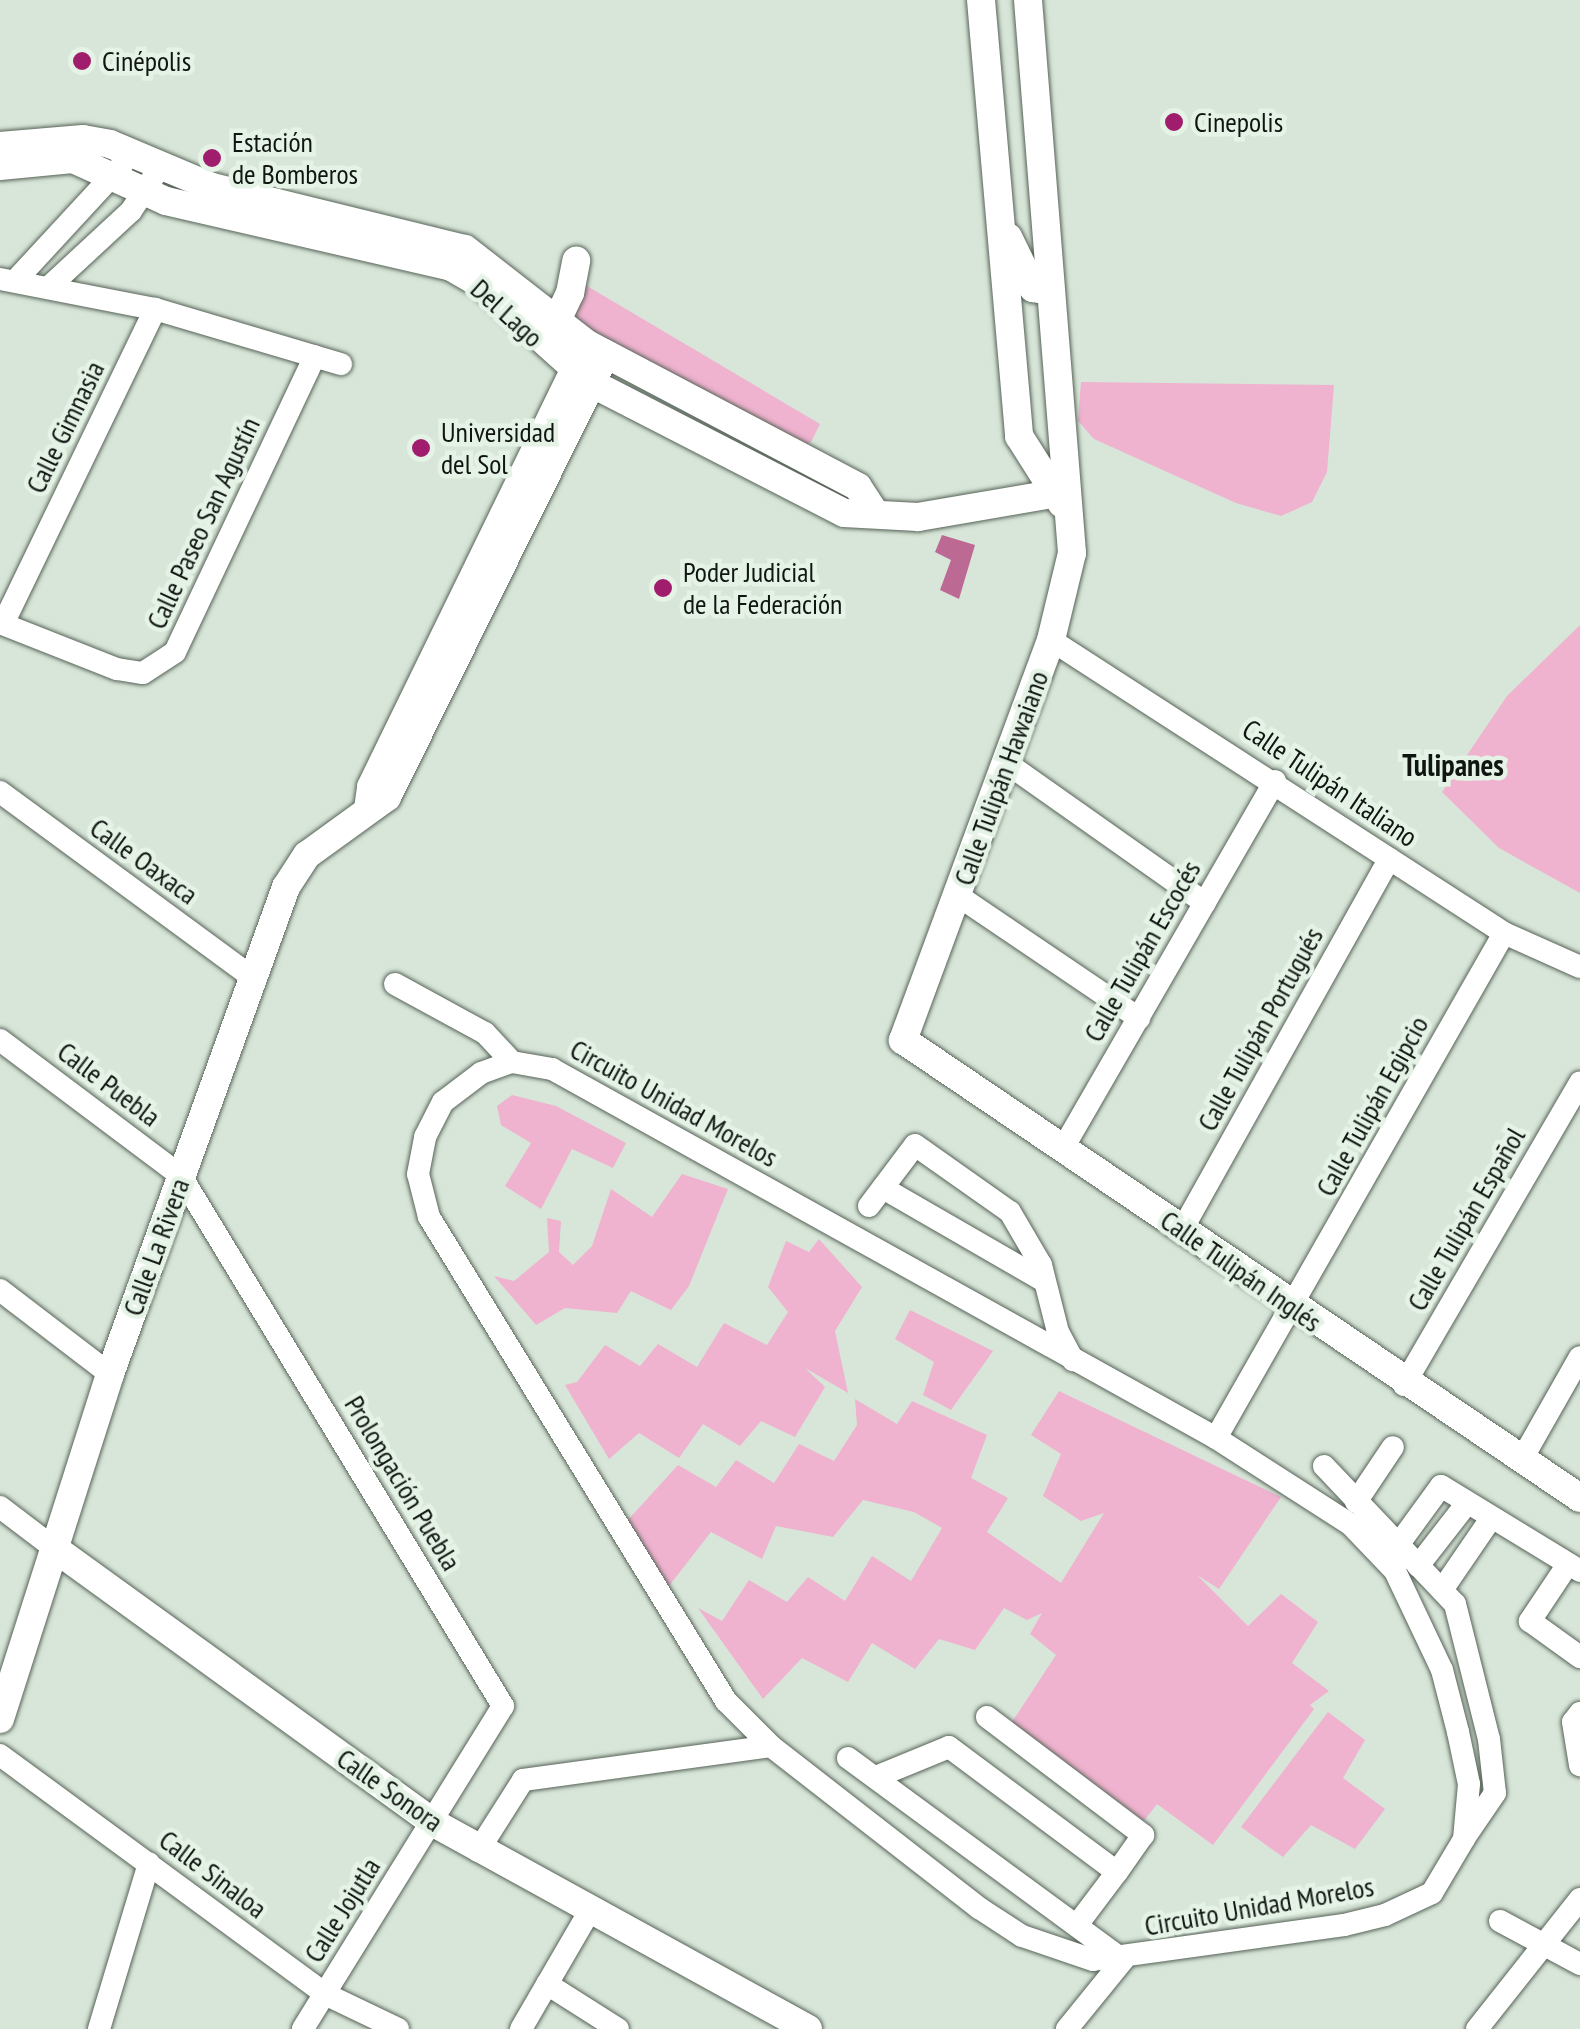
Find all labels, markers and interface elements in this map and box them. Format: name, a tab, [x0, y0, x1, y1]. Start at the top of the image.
place label: Cinépolis	[102, 44, 191, 78]
marker: Cinépolis	[71, 50, 93, 72]
place label: Cinepolis	[1194, 105, 1283, 139]
marker: Cinepolis	[1163, 111, 1185, 133]
place label: Estación de Bomberos	[232, 125, 358, 191]
marker: Estación de Bomberos	[201, 147, 223, 169]
street label: Del Lago	[464, 272, 550, 354]
street label: Calle Gimnasia	[19, 356, 111, 498]
street label: Calle Paseo San Agustín	[139, 412, 267, 634]
place label: Universidad del Sol	[441, 415, 555, 481]
marker: Universidad del Sol	[410, 437, 432, 459]
place label: Poder Judicial de la Federación	[683, 555, 842, 621]
marker: Poder Judicial de la Federación	[652, 577, 674, 599]
street label: Calle Tulipán Hawaiano	[947, 666, 1055, 890]
street label: Calle Tulipán Italiano	[1236, 712, 1424, 854]
district label: Tulipanes	[1402, 747, 1504, 783]
street label: Calle Oaxaca	[84, 811, 204, 911]
street label: Calle Tulipán Escocés	[1076, 854, 1208, 1048]
street label: Calle Tulipán Portugués	[1190, 921, 1330, 1137]
street label: Calle Tulipán Egipcio	[1309, 1010, 1435, 1202]
street label: Circuito Unidad Morelos	[564, 1032, 784, 1174]
street label: Calle Puebla	[51, 1035, 167, 1133]
street label: Calle Tulipán Español	[1400, 1121, 1532, 1317]
street label: Calle La Rivera	[116, 1174, 196, 1320]
street label: Calle Tulipán Inglés	[1154, 1203, 1328, 1339]
street label: Prolongación Puebla	[338, 1390, 468, 1576]
street label: Calle Sonora	[331, 1741, 449, 1839]
street label: Calle Sinaloa	[153, 1823, 273, 1925]
street label: Calle Jojutla	[297, 1852, 387, 1968]
street label: Circuito Unidad Morelos	[1142, 1869, 1376, 1943]

